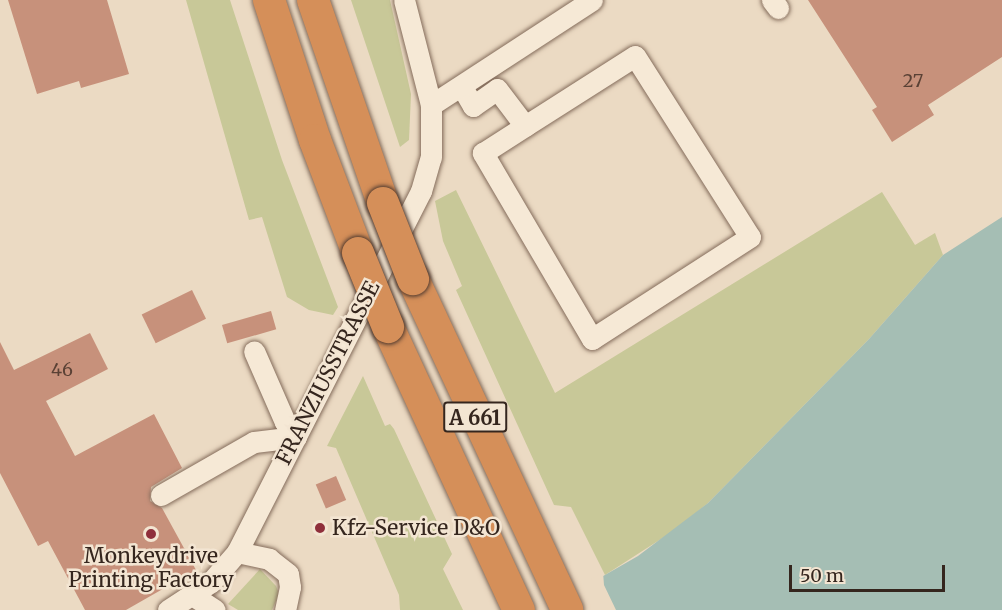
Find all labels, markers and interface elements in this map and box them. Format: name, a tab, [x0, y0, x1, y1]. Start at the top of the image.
house number: 27	[903, 70, 923, 92]
street label: FRANZIUSSTRASSE	[271, 277, 385, 469]
house number: 46	[51, 359, 73, 381]
road number: A 661	[442, 400, 508, 434]
place label: Kfz-Service D&O	[332, 515, 500, 541]
marker: Kfz-Service D&O	[313, 521, 327, 535]
marker: Monkeydrive Printing Factory	[144, 527, 158, 541]
place label: Monkeydrive Printing Factory	[68, 543, 234, 593]
scale bar	[792, 553, 948, 591]
text: 50 m	[800, 564, 844, 587]

